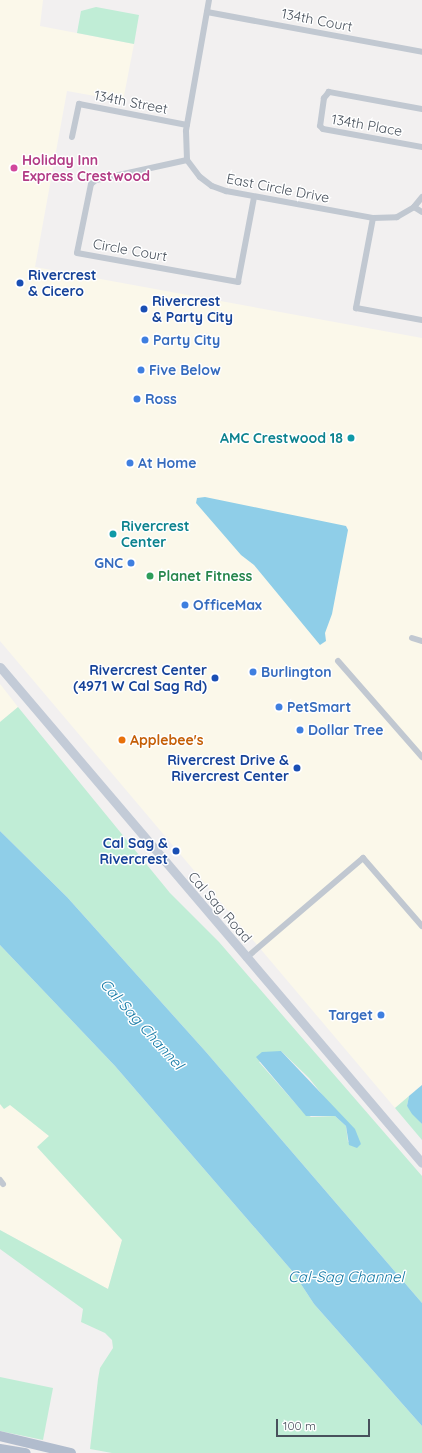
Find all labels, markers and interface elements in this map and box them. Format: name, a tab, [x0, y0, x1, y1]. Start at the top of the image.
street label: 134th Court	[280, 5, 354, 35]
street label: 134th Street	[93, 87, 169, 117]
street label: 134th Place	[330, 111, 404, 139]
place label: Holiday Inn Express Crestwood	[22, 152, 150, 184]
marker: Holiday Inn Express Crestwood	[9, 163, 19, 173]
street label: East Circle Drive	[225, 170, 331, 206]
street label: Circle Court	[92, 235, 168, 265]
place label: Rivercrest & Cicero	[28, 267, 97, 300]
marker: Rivercrest & Cicero	[15, 278, 25, 288]
place label: Rivercrest & Party City	[152, 293, 233, 326]
marker: Rivercrest & Party City	[139, 304, 149, 314]
place label: Party City	[153, 332, 220, 348]
marker: Party City	[140, 335, 150, 345]
place label: Five Below	[149, 362, 221, 378]
marker: Five Below	[136, 365, 146, 375]
place label: Ross	[145, 391, 177, 407]
marker: Ross	[132, 394, 142, 404]
place label: AMC Crestwood 18	[220, 430, 343, 446]
marker: AMC Crestwood 18	[346, 433, 356, 443]
place label: At Home	[138, 455, 196, 471]
marker: At Home	[125, 458, 135, 468]
place label: Rivercrest Center	[121, 518, 190, 550]
marker: Rivercrest Center	[108, 529, 118, 539]
place label: GNC	[94, 555, 123, 571]
marker: GNC	[126, 558, 136, 568]
place label: Planet Fitness	[158, 568, 252, 584]
marker: Planet Fitness	[145, 571, 155, 581]
place label: OfficeMax	[193, 597, 262, 613]
marker: OfficeMax	[180, 600, 190, 610]
place label: Rivercrest Center (4971 W Cal Sag Rd)	[73, 662, 207, 694]
place label: Burlington	[261, 664, 332, 680]
marker: Burlington	[248, 667, 258, 677]
marker: Rivercrest Center (4971 W Cal Sag Rd)	[210, 673, 220, 683]
place label: PetSmart	[287, 699, 351, 715]
marker: PetSmart	[274, 702, 284, 712]
place label: Dollar Tree	[308, 722, 383, 738]
marker: Dollar Tree	[295, 725, 305, 735]
place label: Applebee's	[130, 732, 203, 748]
marker: Applebee's	[117, 735, 127, 745]
place label: Rivercrest Drive & Rivercrest Center	[167, 752, 289, 784]
marker: Rivercrest Drive & Rivercrest Center	[292, 763, 302, 773]
place label: Cal Sag & Rivercrest	[99, 835, 168, 868]
marker: Cal Sag & Rivercrest	[171, 846, 181, 856]
street label: Cal Sag Road	[185, 868, 255, 946]
water label: Cal-Sag Channel	[97, 975, 187, 1073]
place label: Target	[328, 1007, 373, 1023]
marker: Target	[376, 1010, 386, 1020]
water label: Cal-Sag Channel	[288, 1268, 404, 1286]
scale bar	[278, 1411, 372, 1437]
text: 100 m	[283, 1418, 316, 1433]

